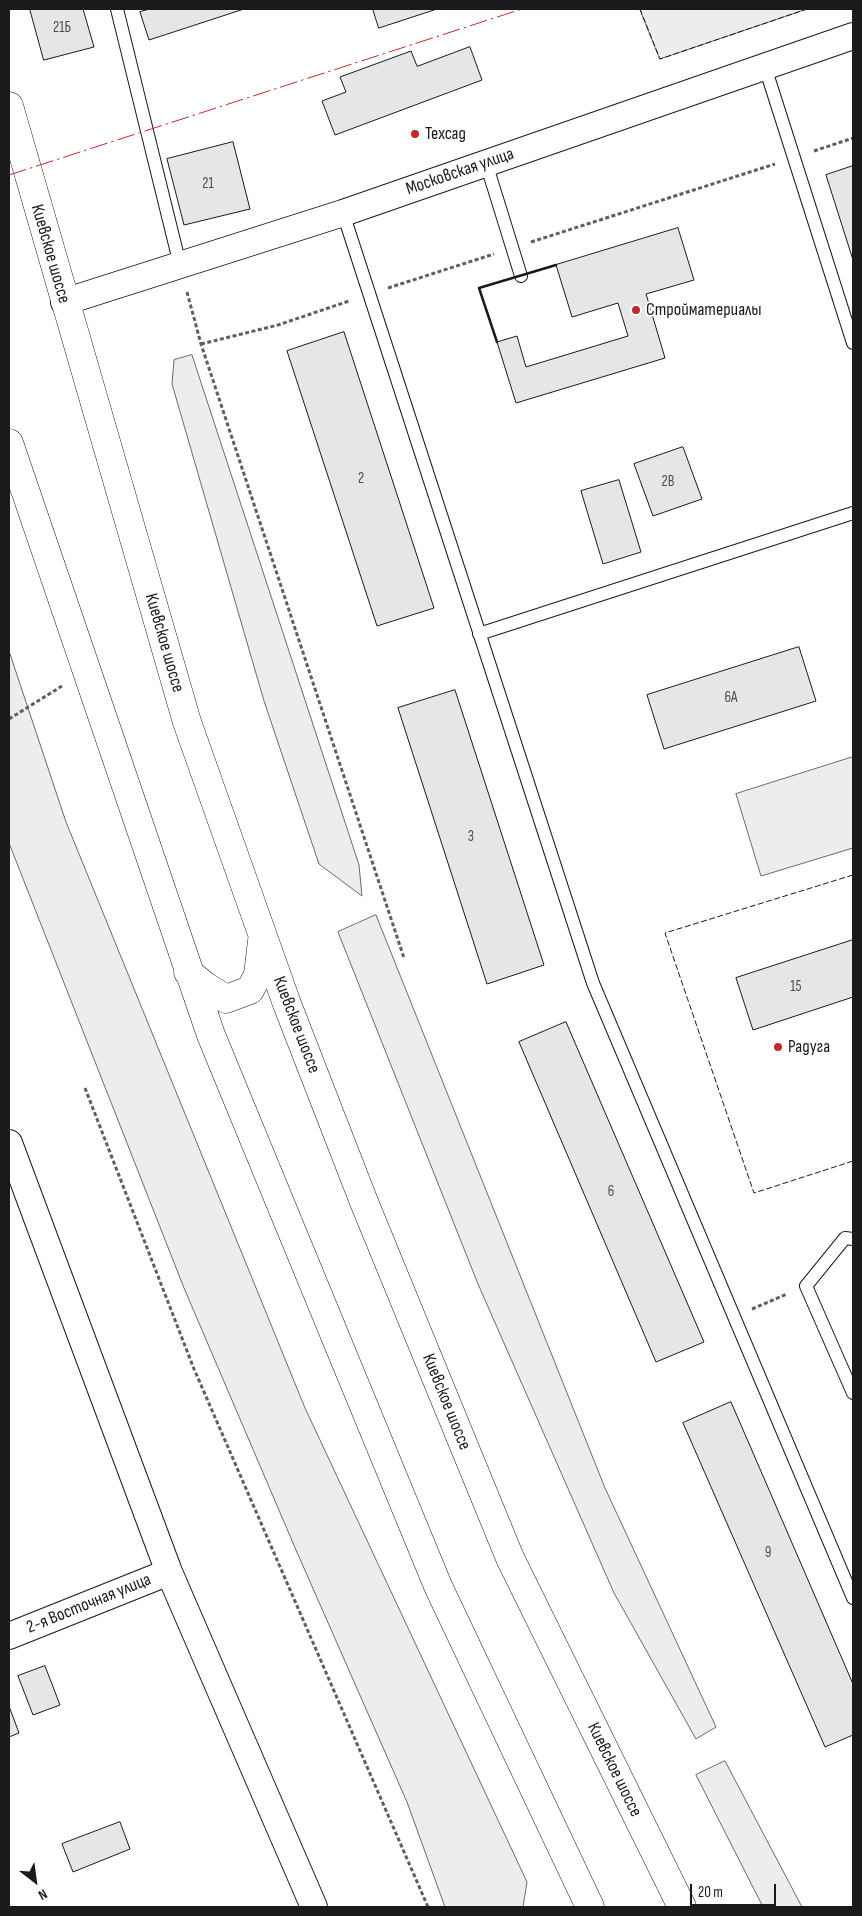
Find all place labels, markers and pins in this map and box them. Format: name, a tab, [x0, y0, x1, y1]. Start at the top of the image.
place label: Техсад	[425, 123, 466, 145]
marker: Техсад	[409, 128, 421, 140]
place label: Стройматериалы	[646, 299, 762, 321]
marker: Стройматериалы	[630, 304, 642, 316]
place label: Радуга	[788, 1036, 830, 1058]
marker: Радуга	[772, 1041, 784, 1053]

